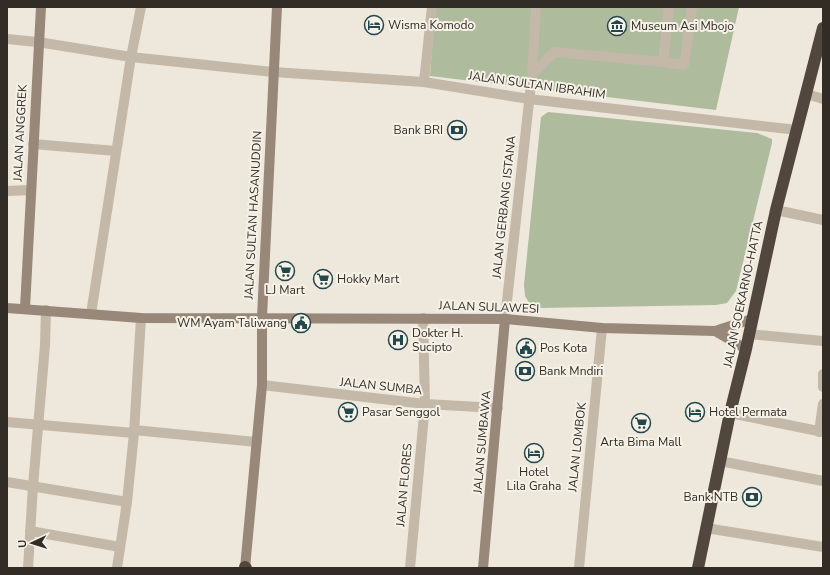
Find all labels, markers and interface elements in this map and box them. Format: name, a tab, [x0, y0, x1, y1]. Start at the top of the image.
hotel icon: Wisma Komodo	[363, 14, 385, 36]
museum icon: Museum Asi Mbojo	[606, 15, 628, 37]
place label: Wisma Komodo	[388, 17, 474, 33]
place label: Museum Asi Mbojo	[631, 18, 734, 34]
street label: JALAN SULTAN IBRAHIM	[467, 67, 606, 103]
street label: JALAN ANGGREK	[9, 84, 31, 183]
bank icon: Bank BRI	[446, 119, 468, 141]
place label: Bank BRI	[393, 122, 443, 138]
street label: JALAN SULTAN HASANUDDIN	[241, 130, 265, 301]
street label: JALAN GERBANG ISTANA	[488, 134, 519, 280]
street label: JALAN SOEKARNO-HATTA	[719, 219, 766, 370]
supermarket icon: LJ Mart	[274, 260, 296, 282]
supermarket icon: Hokky Mart	[312, 268, 334, 290]
place label: Hokky Mart	[337, 271, 400, 287]
place label: LJ Mart	[265, 282, 305, 298]
street label: JALAN SULAWESI	[437, 297, 540, 317]
public building icon: WM Ayam Taliwang	[290, 312, 312, 334]
place label: WM Ayam Taliwang	[177, 315, 287, 331]
place label: Dokter H. Sucipto	[412, 325, 463, 355]
hospital icon: Dokter H. Sucipto	[387, 329, 409, 351]
public building icon: Pos Kota	[515, 337, 537, 359]
place label: Pos Kota	[540, 340, 587, 356]
bank icon: Bank Mndiri	[514, 360, 536, 382]
place label: Bank Mndiri	[539, 363, 603, 379]
street label: JALAN SUMBA	[338, 374, 423, 398]
street label: JALAN SUMBAWA	[469, 390, 494, 495]
supermarket icon: Pasar Senggol	[337, 401, 359, 423]
street label: JALAN LOMBOK	[564, 401, 590, 494]
hotel icon: Hotel Permata	[684, 401, 706, 423]
place label: Pasar Senggol	[362, 404, 440, 420]
place label: Hotel Permata	[709, 404, 787, 420]
supermarket icon: Arta Bima Mall	[630, 412, 652, 434]
place label: Arta Bima Mall	[600, 434, 682, 450]
hotel icon: Hotel Lila Graha	[523, 442, 545, 464]
street label: JALAN FLORES	[392, 443, 416, 528]
place label: Hotel Lila Graha	[507, 464, 561, 494]
bank icon: Bank NTB	[741, 486, 763, 508]
place label: Bank NTB	[683, 489, 738, 505]
north arrow	[12, 523, 52, 563]
text: U	[15, 539, 30, 548]

